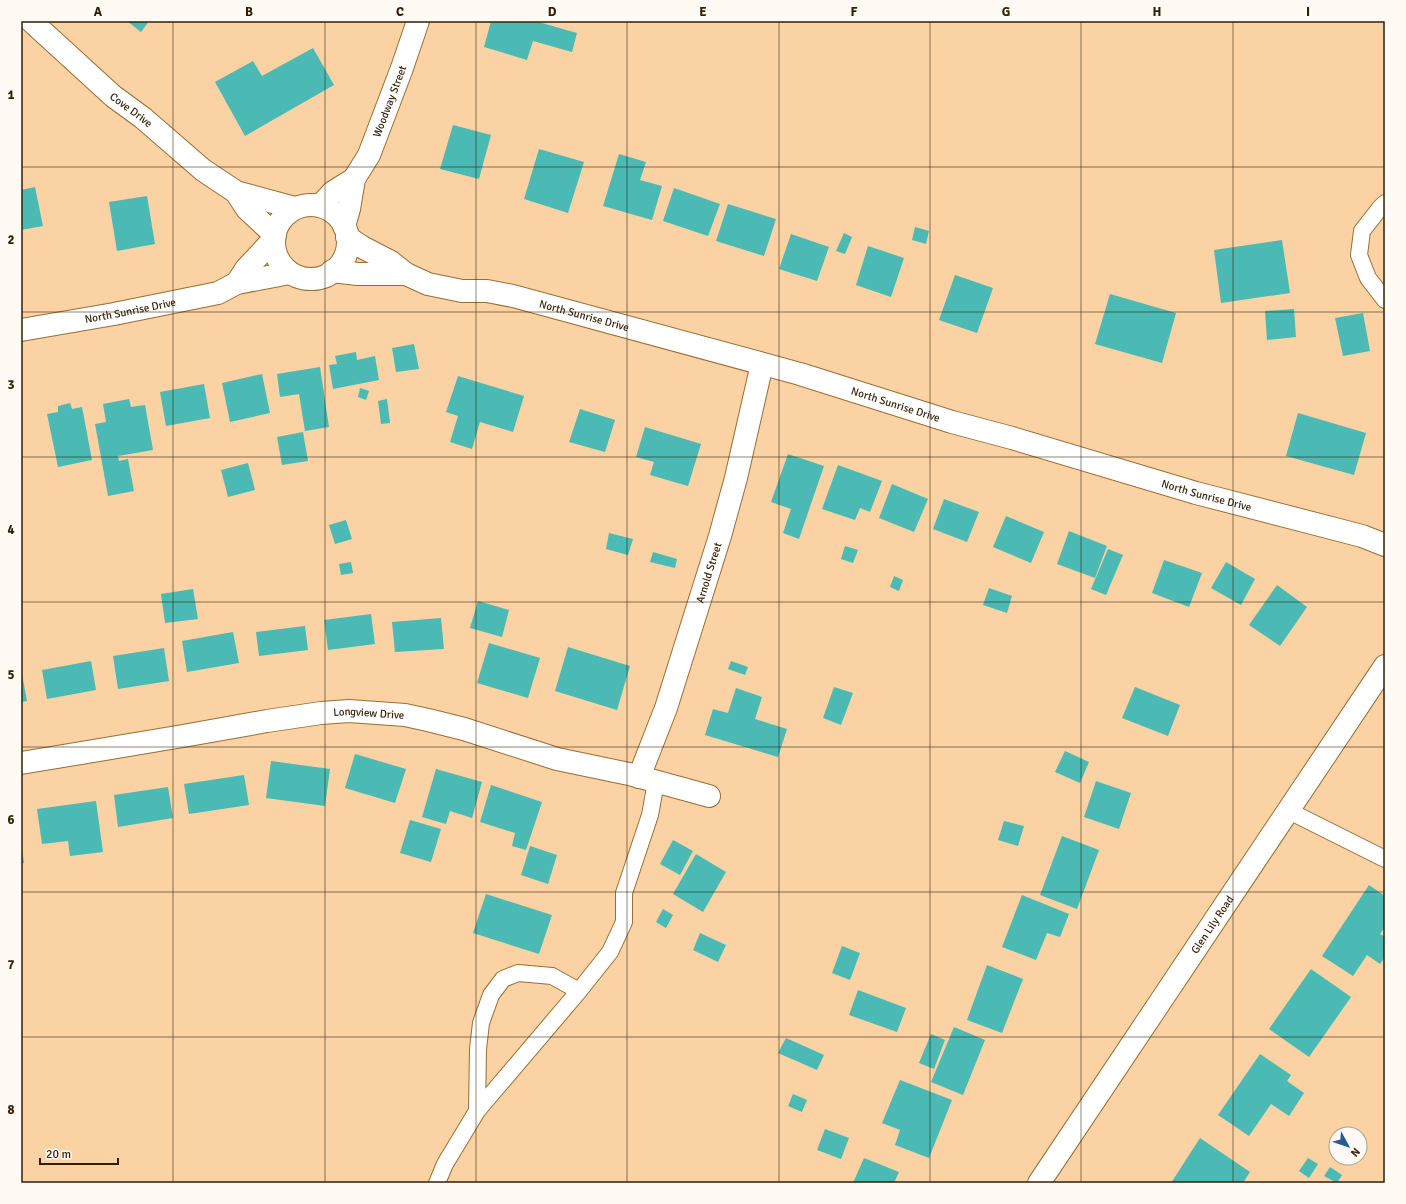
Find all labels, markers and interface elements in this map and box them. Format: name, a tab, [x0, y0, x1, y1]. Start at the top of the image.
text: A	[94, 4, 103, 20]
text: B	[245, 4, 253, 20]
text: C	[396, 4, 404, 20]
text: D	[548, 4, 557, 20]
text: E	[699, 4, 707, 20]
text: F	[851, 4, 858, 20]
text: G	[1002, 4, 1010, 20]
text: H	[1153, 4, 1161, 20]
text: I	[1306, 4, 1310, 20]
street label: Woodway Street	[370, 63, 409, 139]
text: 1	[7, 87, 15, 103]
street label: Cove Drive	[108, 90, 155, 130]
text: 2	[7, 232, 15, 248]
street label: North Sunrise Drive	[84, 295, 177, 325]
street label: North Sunrise Drive	[538, 297, 631, 334]
text: 3	[7, 377, 15, 393]
street label: North Sunrise Drive	[850, 384, 942, 424]
street label: North Sunrise Drive	[1160, 477, 1253, 514]
text: 4	[7, 522, 15, 538]
street label: Arnold Street	[693, 541, 724, 604]
text: 5	[7, 667, 15, 683]
street label: Longview Drive	[333, 704, 405, 721]
text: 6	[7, 812, 15, 828]
street label: Glen Lily Road	[1188, 893, 1236, 956]
text: 7	[7, 957, 15, 973]
text: 8	[7, 1102, 15, 1118]
north arrow	[1328, 1126, 1368, 1166]
scale bar	[40, 1140, 118, 1166]
text: N	[1348, 1145, 1363, 1159]
text: 20 m	[46, 1147, 71, 1162]

